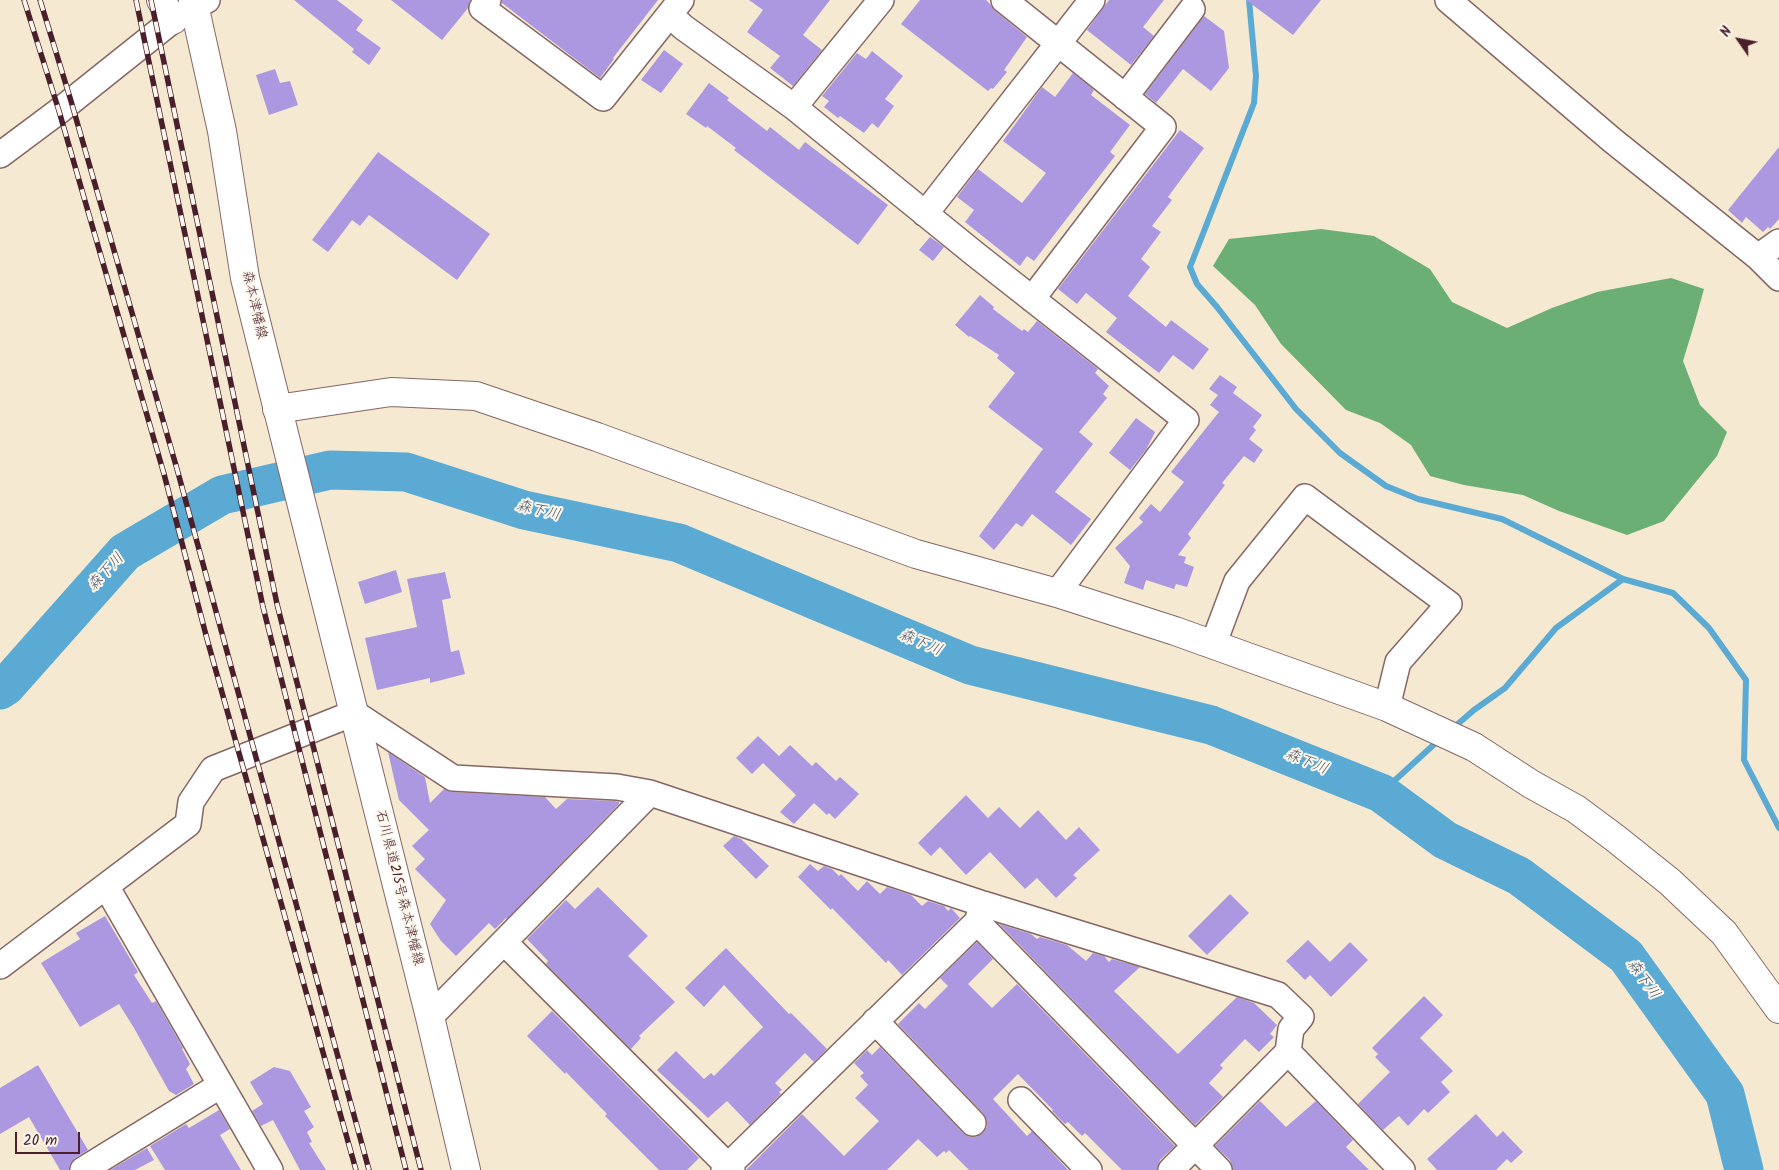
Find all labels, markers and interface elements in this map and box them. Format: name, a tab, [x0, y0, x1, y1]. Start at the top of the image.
north arrow	[1714, 15, 1764, 65]
text: N	[1715, 22, 1738, 42]
street label: 森本津幡線	[237, 269, 269, 341]
water label: 森下川	[514, 498, 562, 526]
water label: 森下川	[85, 550, 129, 596]
water label: 森下川	[896, 627, 944, 661]
water label: 森下川	[1282, 746, 1330, 780]
street label: 石川県道215号森本津幡線	[370, 808, 426, 968]
water label: 森下川	[1621, 957, 1663, 1003]
scale bar	[18, 1122, 82, 1154]
text: 20 m	[23, 1129, 57, 1153]

